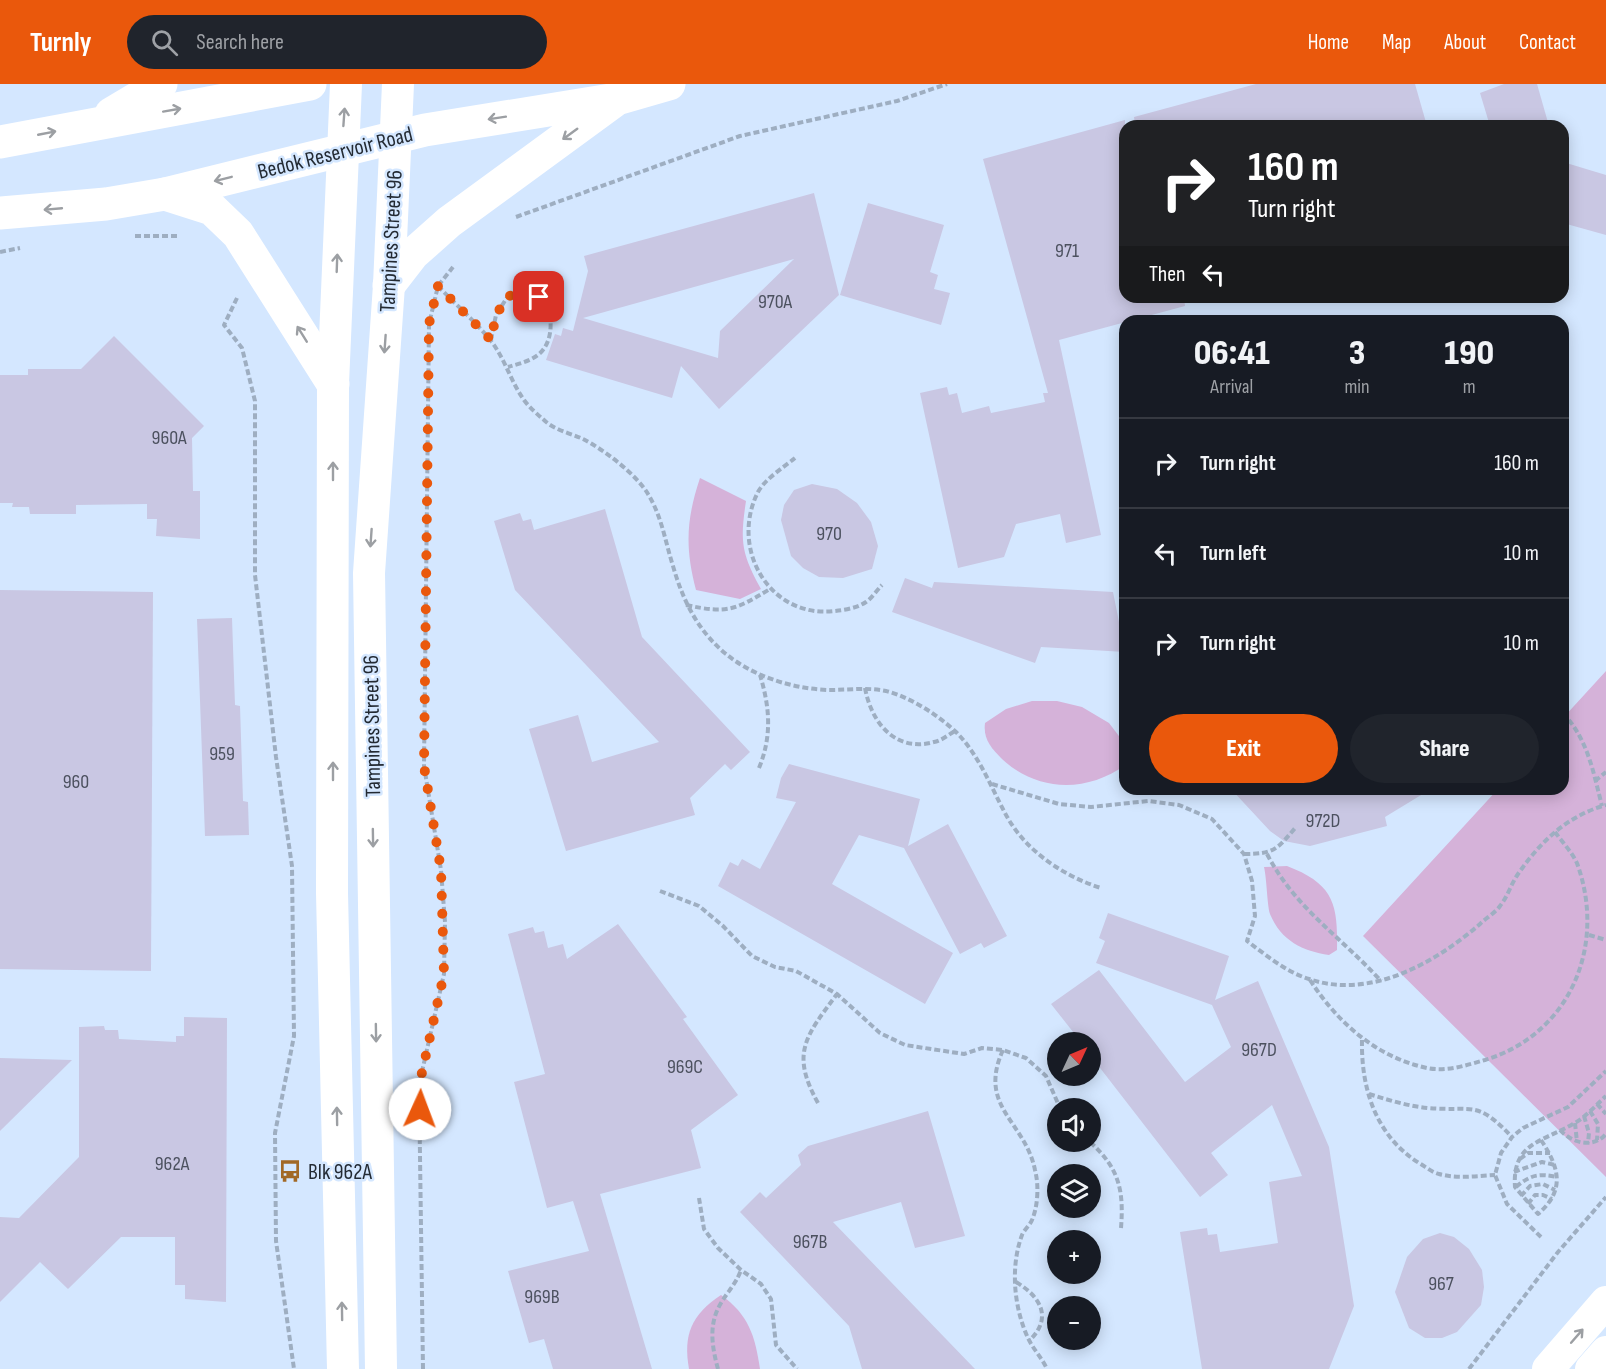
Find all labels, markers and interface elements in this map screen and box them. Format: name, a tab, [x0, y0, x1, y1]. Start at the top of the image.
search box	[127, 15, 547, 69]
text: Turnly	[30, 26, 91, 59]
icon: search	[148, 26, 181, 59]
text: Search here	[196, 29, 284, 56]
text: Home	[1308, 30, 1349, 55]
text: Map	[1382, 30, 1411, 55]
text: About	[1444, 30, 1486, 55]
text: Contact	[1519, 30, 1576, 55]
one-way arrow	[162, 104, 182, 115]
one-way arrow	[339, 108, 350, 128]
one-way arrow	[488, 113, 508, 124]
street label: Bedok Reservoir Road	[255, 121, 416, 186]
one-way arrow	[37, 127, 56, 138]
one-way arrow	[562, 128, 578, 140]
text: 160 m	[1248, 142, 1339, 193]
icon: right	[1149, 144, 1227, 222]
street label: Tampines Street 96	[374, 169, 409, 313]
one-way arrow	[214, 174, 233, 185]
text: Turn right	[1248, 193, 1335, 225]
one-way arrow	[44, 204, 64, 215]
house number: 971	[1055, 239, 1079, 263]
one-way arrow	[332, 253, 343, 273]
icon: left	[1197, 258, 1230, 291]
text: Then	[1149, 261, 1185, 288]
pin	[513, 271, 564, 322]
icon: arrive	[522, 280, 555, 313]
house number: 970A	[758, 290, 792, 314]
one-way arrow	[296, 327, 308, 343]
text: 06:41	[1194, 332, 1270, 375]
text: 3	[1349, 332, 1365, 375]
text: 190	[1444, 332, 1494, 375]
one-way arrow	[379, 333, 390, 353]
text: Arrival	[1210, 375, 1253, 399]
text: min	[1344, 375, 1370, 399]
text: m	[1463, 375, 1476, 399]
house number: 960A	[152, 426, 187, 450]
icon: right	[1149, 447, 1182, 480]
text: Turn right	[1200, 450, 1276, 477]
text: 160 m	[1494, 450, 1539, 477]
one-way arrow	[327, 462, 339, 482]
house number: 970	[816, 522, 842, 546]
one-way arrow	[365, 528, 376, 548]
icon: left	[1149, 537, 1182, 570]
text: Turn left	[1200, 540, 1266, 567]
text: 10 m	[1504, 540, 1539, 567]
icon: right	[1149, 627, 1182, 660]
text: Turn right	[1200, 630, 1276, 657]
text: 10 m	[1504, 630, 1539, 657]
street label: Tampines Street 96	[358, 655, 387, 797]
button: Exit	[1149, 714, 1338, 783]
button: Share	[1350, 714, 1539, 783]
house number: 959	[209, 742, 235, 766]
one-way arrow	[327, 762, 338, 782]
house number: 960	[63, 770, 89, 794]
house number: 972D	[1306, 809, 1340, 833]
one-way arrow	[367, 828, 379, 848]
one-way arrow	[370, 1023, 382, 1043]
north arrow	[1047, 1032, 1101, 1086]
map controls	[1047, 1032, 1101, 1350]
house number: 967D	[1241, 1038, 1277, 1062]
house number: 969C	[667, 1055, 703, 1079]
position arrow	[388, 1077, 452, 1141]
button: sound	[1047, 1098, 1101, 1152]
one-way arrow	[332, 1106, 343, 1126]
house number: 962A	[155, 1152, 190, 1176]
bus stop icon: Blk 962A	[277, 1158, 303, 1184]
place label: Blk 962A	[308, 1159, 372, 1186]
button: layers	[1047, 1164, 1101, 1218]
house number: 967B	[793, 1230, 827, 1254]
button: +	[1047, 1230, 1101, 1284]
house number: 967	[1428, 1272, 1454, 1296]
house number: 969B	[524, 1285, 560, 1309]
button: −	[1047, 1296, 1101, 1350]
one-way arrow	[336, 1301, 347, 1321]
one-way arrow	[1570, 1329, 1584, 1344]

